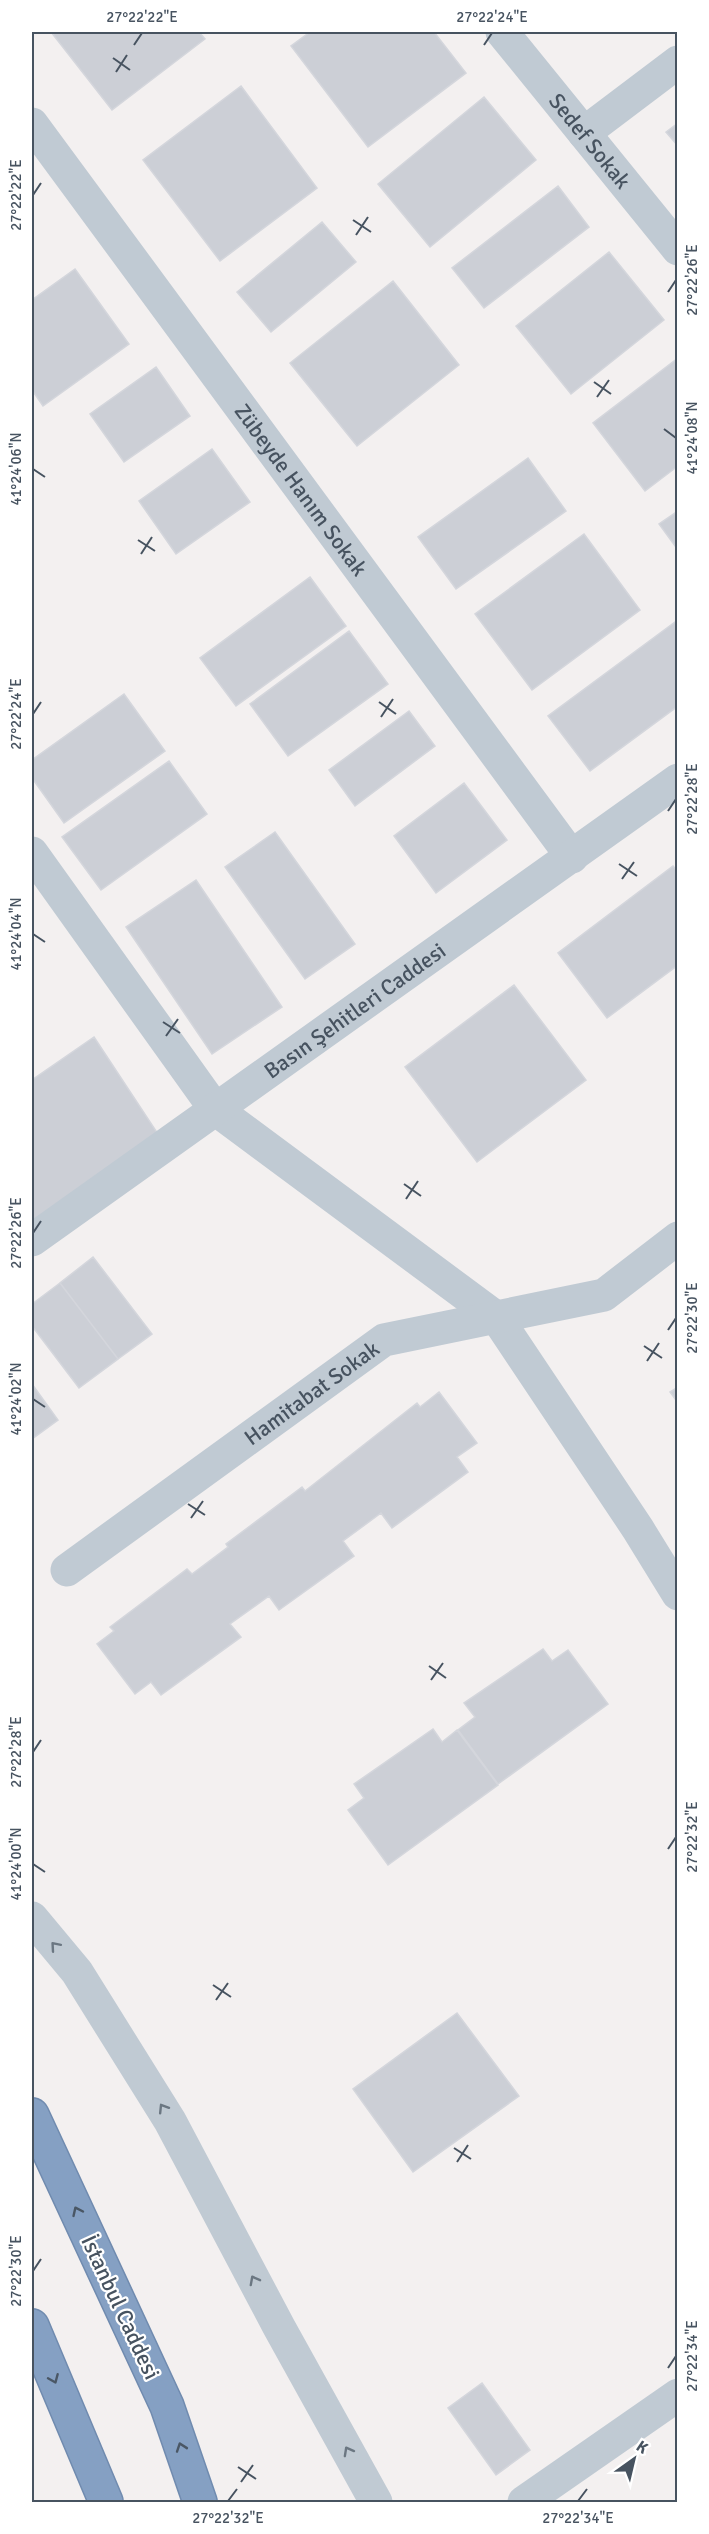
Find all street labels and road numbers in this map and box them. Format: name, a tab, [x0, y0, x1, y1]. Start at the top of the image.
street label: Sedef Sokak	[543, 88, 637, 194]
street label: Zübeyde Hanım Sokak	[229, 398, 373, 581]
street label: Basın Şehitleri Caddesi	[259, 937, 451, 1085]
street label: Hamitabat Sokak	[239, 1335, 385, 1451]
street label: İstanbul Caddesi	[75, 2231, 166, 2384]

